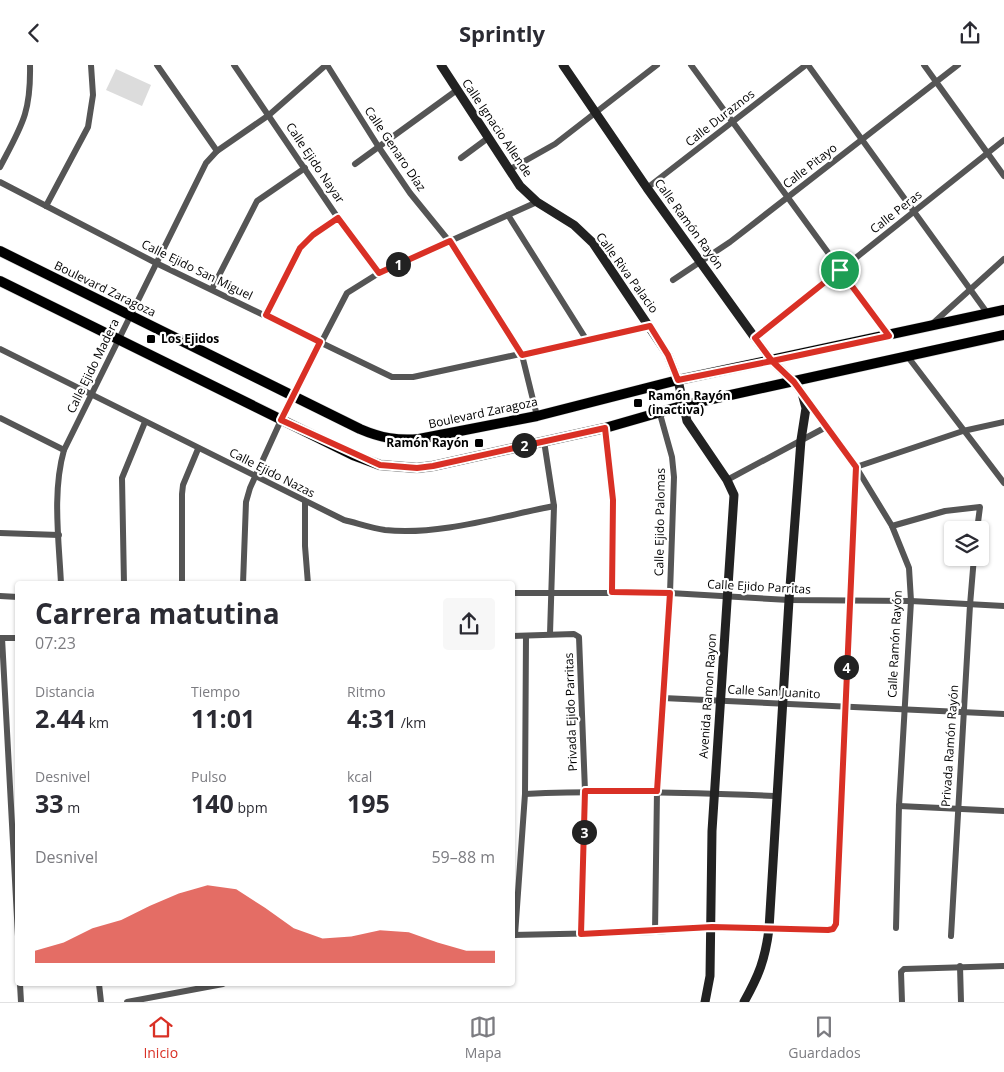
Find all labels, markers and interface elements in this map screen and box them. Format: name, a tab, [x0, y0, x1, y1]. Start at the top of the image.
text: Sprintly	[459, 18, 545, 48]
icon: back	[20, 19, 48, 47]
icon: share	[956, 19, 984, 47]
street label: Calle Ignacio Allende	[458, 75, 537, 180]
street label: Calle Duraznos	[681, 85, 758, 150]
street label: Calle Genaro Díaz	[361, 103, 430, 195]
street label: Calle Ejido Nayar	[282, 119, 349, 206]
street label: Calle Pitayo	[779, 139, 840, 192]
street label: Calle Ramón Rayón	[651, 175, 728, 272]
street label: Calle Peras	[866, 186, 925, 237]
street label: Calle Riva Palacio	[592, 229, 662, 317]
street label: Calle Ejido San Miguel	[139, 235, 256, 304]
pin	[819, 249, 861, 291]
pin: 1	[386, 251, 410, 277]
text: 1	[394, 255, 403, 274]
icon: arrive	[826, 256, 854, 284]
street label: Boulevard Zaragoza	[51, 257, 159, 321]
street label: Calle Ejido Madera	[62, 315, 123, 416]
place label: Los Ejidos	[161, 330, 219, 347]
marker: Los Ejidos	[145, 333, 157, 345]
place label: Ramón Rayón (inactiva)	[648, 387, 731, 418]
street label: Boulevard Zaragoza	[427, 393, 539, 432]
marker: Ramón Rayón (inactiva)	[632, 397, 644, 409]
pin: 2	[512, 433, 536, 457]
place label: Ramón Rayón	[386, 434, 469, 451]
text: 2	[520, 436, 529, 455]
marker: Ramón Rayón	[473, 437, 485, 449]
street label: Calle Ejido Nazas	[226, 444, 318, 502]
street label: Calle Ejido Palomas	[650, 467, 669, 576]
map controls	[944, 521, 989, 566]
button: layers	[944, 521, 989, 566]
street label: Calle Ejido Parritas	[707, 575, 812, 598]
street label: Calle Ramón Rayón	[883, 590, 906, 698]
text: Carrera matutina	[35, 594, 280, 632]
button: share	[443, 598, 495, 650]
text: 07:23	[35, 632, 76, 654]
street label: Avenida Ramon Rayon	[695, 633, 720, 759]
street label: Privada Ejido Parritas	[560, 652, 581, 772]
pin: 4	[834, 655, 858, 679]
text: 4	[842, 658, 851, 677]
street label: Calle San Juanito	[727, 681, 821, 702]
text: Distancia	[35, 682, 95, 701]
text: Tiempo	[191, 682, 240, 701]
text: Ritmo	[347, 682, 386, 701]
street label: Privada Ramón Rayón	[937, 684, 962, 808]
text: 2.44	[35, 701, 85, 735]
text: 11:01	[191, 701, 255, 735]
text: 4:31	[347, 701, 397, 735]
text: km	[85, 713, 109, 732]
text: /km	[397, 713, 426, 732]
text: Desnivel	[35, 767, 90, 786]
text: Pulso	[191, 767, 227, 786]
text: kcal	[347, 767, 372, 786]
text: 33	[35, 786, 64, 820]
text: 140	[191, 786, 234, 820]
text: 195	[347, 786, 390, 820]
text: m	[64, 798, 80, 817]
text: bpm	[234, 798, 268, 817]
pin: 3	[572, 819, 596, 845]
text: 3	[580, 823, 589, 842]
text: Desnivel	[35, 846, 98, 868]
text: 59–88 m	[431, 846, 495, 868]
tab: Inicio	[143, 1013, 178, 1062]
tab: Mapa	[465, 1013, 502, 1062]
tab: Guardados	[788, 1013, 861, 1062]

